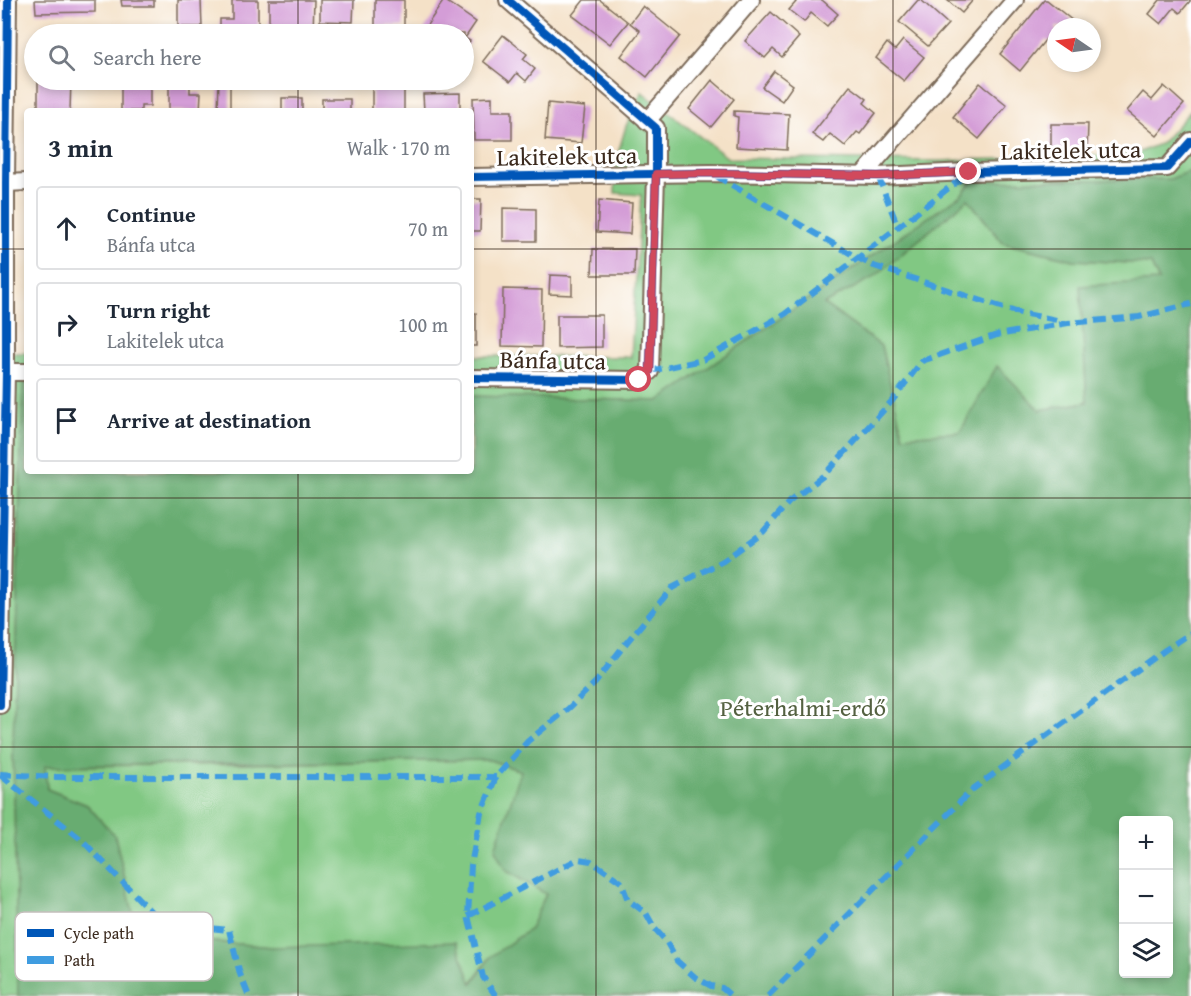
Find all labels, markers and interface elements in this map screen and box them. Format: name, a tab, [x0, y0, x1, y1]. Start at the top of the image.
north arrow	[1047, 18, 1101, 72]
search box	[24, 24, 474, 90]
icon: search	[45, 41, 78, 74]
text: Search here	[93, 41, 202, 73]
text: 3 min	[48, 128, 113, 167]
street label: Lakitelek utca	[1000, 131, 1142, 169]
text: Walk · 170 m	[347, 133, 450, 162]
street label: Lakitelek utca	[496, 137, 638, 175]
route end	[955, 158, 981, 184]
text: Continue	[107, 198, 196, 230]
icon: ahead	[50, 212, 83, 245]
text: 70 m	[408, 214, 448, 243]
text: Bánfa utca	[107, 230, 196, 259]
text: Turn right	[107, 294, 210, 326]
icon: right	[50, 308, 83, 341]
text: 100 m	[398, 310, 448, 339]
text: Lakitelek utca	[107, 326, 224, 355]
street label: Bánfa utca	[500, 342, 607, 378]
route start	[625, 366, 651, 392]
icon: arrive	[50, 404, 83, 437]
text: Arrive at destination	[107, 404, 311, 436]
park label: Péterhalmi-erdő	[720, 690, 886, 725]
map controls	[1119, 816, 1173, 978]
button: +	[1119, 816, 1173, 870]
button: −	[1119, 870, 1173, 924]
legend	[15, 912, 213, 981]
text: Cycle path	[64, 921, 134, 945]
button: layers	[1119, 924, 1173, 978]
text: Path	[64, 948, 95, 972]

